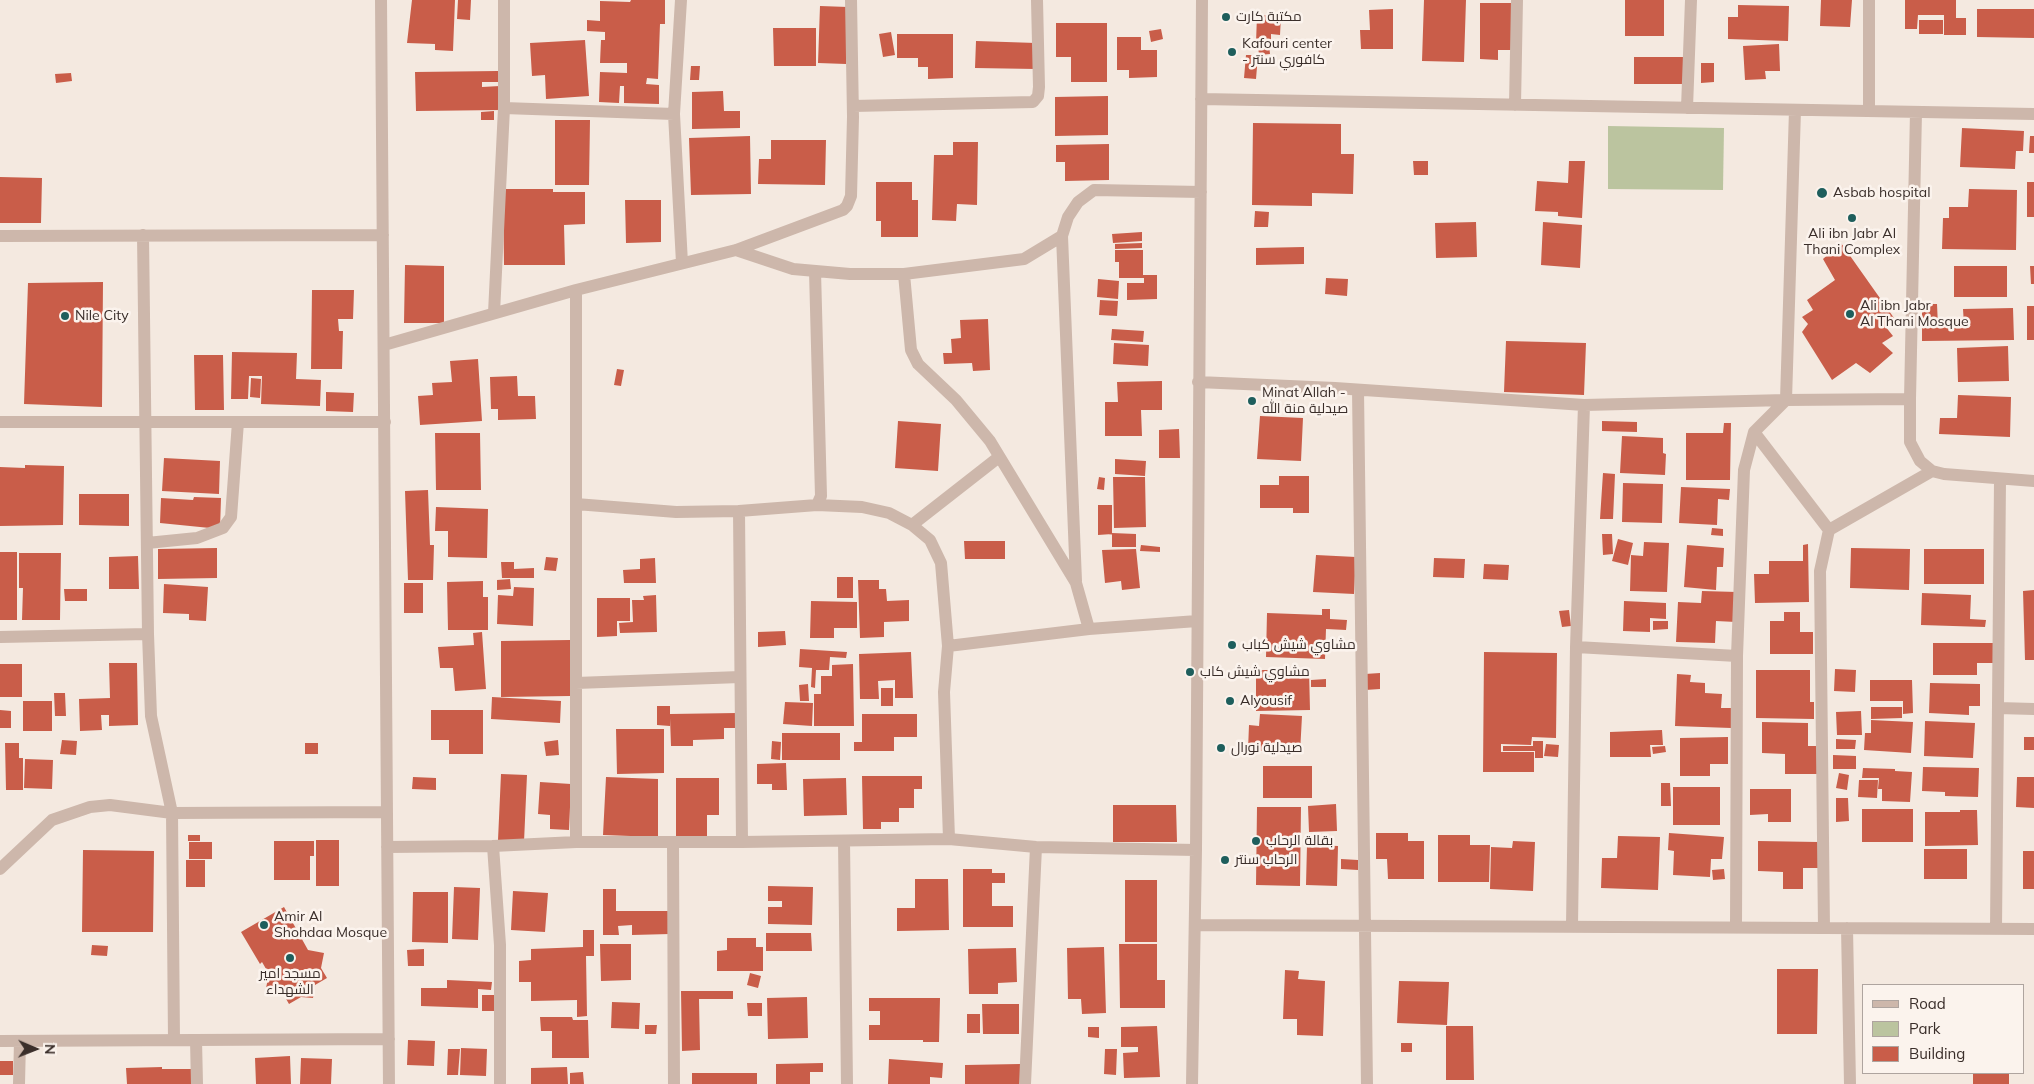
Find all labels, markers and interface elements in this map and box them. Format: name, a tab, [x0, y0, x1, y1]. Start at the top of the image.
place label: مكتبة كارت	[1236, 9, 1302, 25]
marker: مكتبة كارت	[1220, 11, 1232, 23]
place label: Kafouri center - كافوري سنتر	[1242, 36, 1332, 68]
marker: Kafouri center - كافوري سنتر	[1226, 46, 1238, 58]
place label: Asbab hospital	[1833, 185, 1931, 201]
marker: Asbab hospital	[1815, 186, 1829, 200]
marker: Ali ibn Jabr Al Thani Complex	[1846, 212, 1858, 224]
place label: Ali ibn Jabr Al Thani Complex	[1804, 226, 1900, 258]
place label: Ali ibn Jabr Al Thani Mosque	[1860, 298, 1969, 331]
place label: Nile City	[75, 308, 129, 324]
marker: Ali ibn Jabr Al Thani Mosque	[1844, 308, 1856, 320]
marker: Nile City	[59, 310, 71, 322]
place label: Minat Allah - صيدلية منة الله	[1262, 385, 1348, 418]
marker: Minat Allah - صيدلية منة الله	[1246, 395, 1258, 407]
place label: مشاوي شيش كباب	[1242, 637, 1356, 653]
marker: مشاوي شيش كباب	[1226, 639, 1238, 651]
place label: مشاوي شيش كاب	[1200, 664, 1310, 680]
marker: مشاوي شيش كاب	[1184, 666, 1196, 678]
place label: Alyousif	[1240, 693, 1292, 709]
marker: Alyousif	[1224, 695, 1236, 707]
place label: صيدلية نورال	[1231, 740, 1302, 756]
marker: صيدلية نورال	[1215, 742, 1227, 754]
place label: بقالة الرحاب	[1266, 833, 1333, 849]
marker: بقالة الرحاب	[1250, 835, 1262, 847]
place label: الرحاب سنتر	[1235, 852, 1297, 868]
marker: الرحاب سنتر	[1219, 854, 1231, 866]
place label: Amir Al Shohdaa Mosque	[274, 909, 387, 942]
marker: Amir Al Shohdaa Mosque	[258, 919, 270, 931]
marker: مسجد امير الشهداء	[284, 952, 296, 964]
place label: مسجد امير الشهداء	[259, 966, 321, 999]
legend	[1862, 984, 2024, 1074]
text: Road	[1909, 994, 1946, 1013]
text: Park	[1909, 1019, 1941, 1038]
north arrow	[10, 1024, 60, 1074]
text: N	[41, 1044, 59, 1055]
text: Building	[1909, 1044, 1965, 1063]

